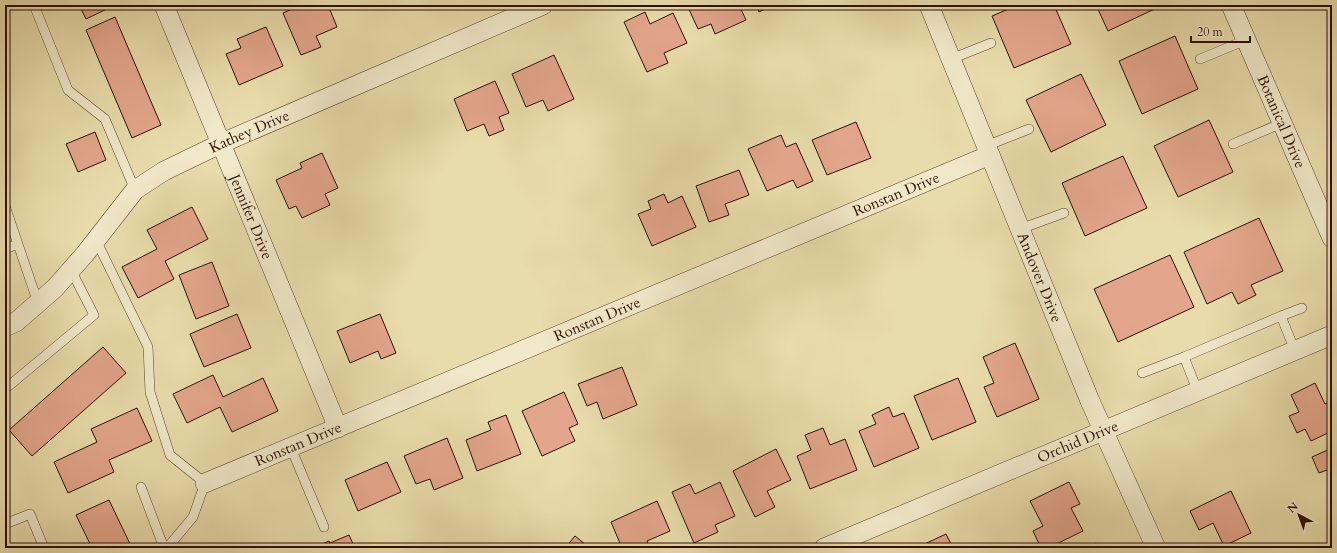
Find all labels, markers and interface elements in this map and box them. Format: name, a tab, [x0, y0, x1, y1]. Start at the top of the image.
scale bar	[1191, 18, 1250, 44]
text: 20 m	[1197, 24, 1224, 40]
street label: Botanical Drive	[1252, 72, 1311, 171]
street label: Kathey Drive	[206, 105, 293, 158]
street label: Ronstan Drive	[850, 167, 943, 221]
street label: Jennifer Drive	[224, 169, 278, 263]
street label: Andover Drive	[1012, 229, 1067, 326]
street label: Ronstan Drive	[551, 292, 644, 346]
street label: Orchid Drive	[1034, 416, 1121, 468]
street label: Ronstan Drive	[252, 417, 345, 471]
north arrow	[1279, 495, 1319, 535]
text: N	[1284, 499, 1302, 517]

